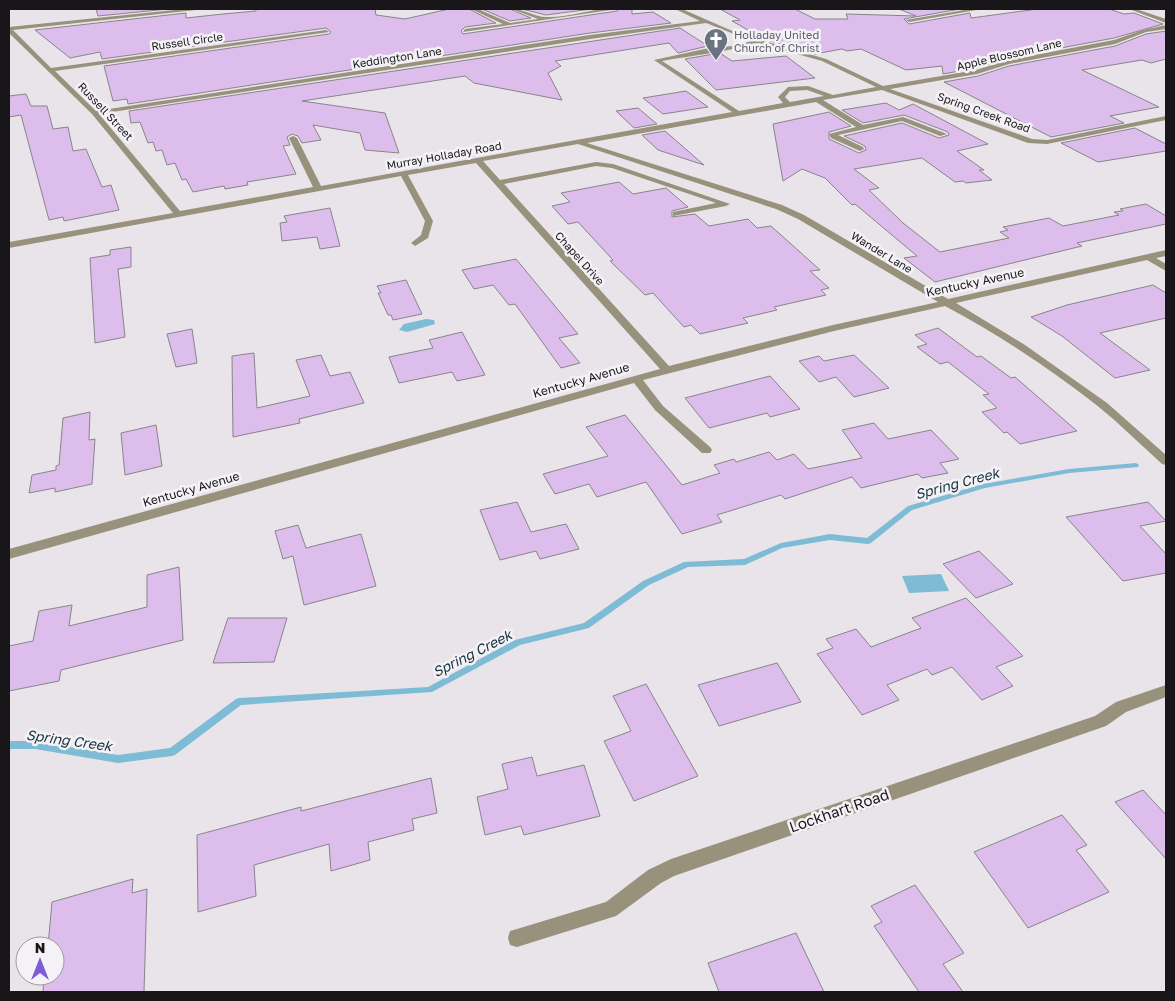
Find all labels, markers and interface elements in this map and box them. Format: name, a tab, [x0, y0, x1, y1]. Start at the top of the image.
church icon: Holladay United Church of Christ	[703, 27, 729, 61]
place label: Holladay United Church of Christ	[734, 28, 820, 54]
street label: Russell Circle	[150, 30, 224, 52]
street label: Apple Blossom Lane	[955, 36, 1063, 72]
street label: Keddington Lane	[352, 44, 442, 70]
street label: Russell Street	[76, 79, 136, 143]
street label: Spring Creek Road	[936, 89, 1032, 135]
street label: Murray Holladay Road	[386, 138, 502, 172]
street label: Chapel Drive	[553, 229, 607, 287]
street label: Wander Lane	[849, 229, 915, 275]
street label: Kentucky Avenue	[925, 264, 1025, 300]
street label: Kentucky Avenue	[531, 359, 631, 401]
water label: Spring Creek	[913, 463, 1003, 502]
street label: Kentucky Avenue	[141, 468, 241, 510]
water label: Spring Creek	[430, 625, 516, 680]
water label: Spring Creek	[25, 726, 115, 755]
street label: Lockhart Road	[787, 784, 891, 836]
north arrow	[15, 936, 65, 986]
text: N	[35, 939, 45, 956]

